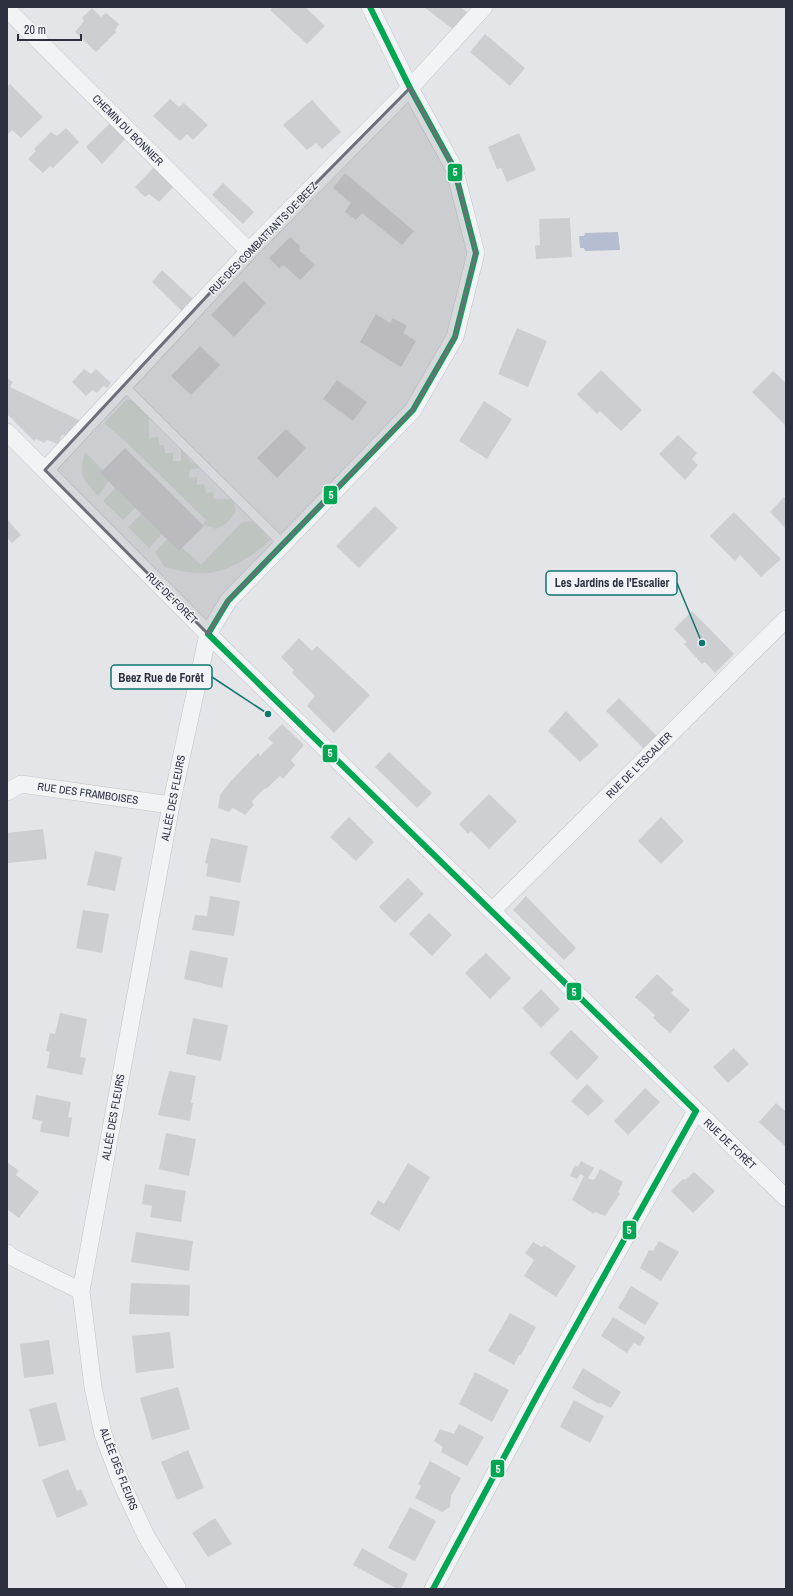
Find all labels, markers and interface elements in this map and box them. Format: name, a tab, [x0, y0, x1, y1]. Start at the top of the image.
scale bar	[18, 16, 81, 42]
text: 20 m	[24, 22, 46, 38]
street label: CHEMIN DU BONNIER	[90, 92, 167, 169]
line badge: 5	[447, 163, 463, 182]
text: 5	[452, 165, 458, 179]
street label: RUE DES COMBATTANTS DE BEEZ	[206, 179, 321, 297]
line badge: 5	[323, 485, 338, 505]
text: 5	[328, 488, 334, 502]
street label: RUE DE FORÊT	[143, 569, 201, 627]
callout: Les Jardins de l'Escalier	[546, 571, 677, 595]
text: Les Jardins de l'Escalier	[555, 575, 669, 591]
callout: Beez Rue de Forêt	[111, 665, 212, 689]
text: Beez Rue de Forêt	[118, 670, 204, 686]
street label: RUE DE L'ESCALIER	[603, 729, 675, 801]
line badge: 5	[322, 744, 338, 763]
text: 5	[327, 746, 333, 760]
street label: ALLÉE DES FLEURS	[158, 754, 188, 843]
street label: RUE DES FRAMBOISES	[37, 779, 139, 807]
line badge: 5	[566, 982, 582, 1001]
text: 5	[571, 985, 577, 999]
street label: ALLÉE DES FLEURS	[98, 1073, 127, 1162]
street label: RUE DE FORÊT	[701, 1116, 759, 1173]
line badge: 5	[622, 1220, 637, 1240]
text: 5	[626, 1223, 632, 1237]
street label: ALLÉE DES FLEURS	[96, 1425, 141, 1512]
line badge: 5	[490, 1459, 505, 1478]
text: 5	[495, 1462, 501, 1476]

